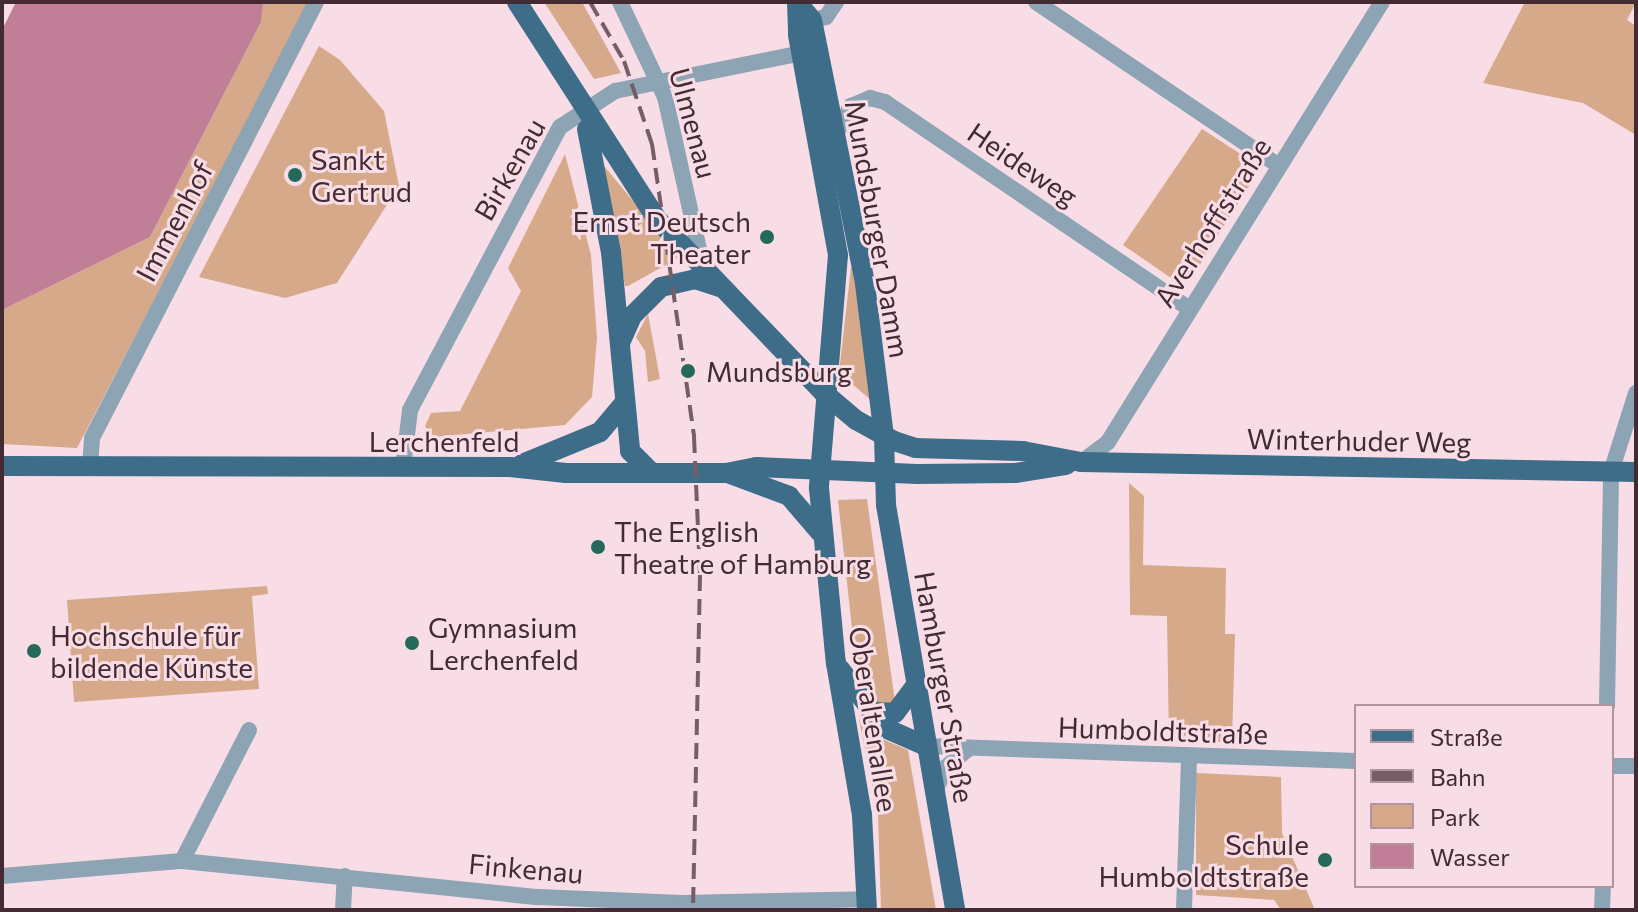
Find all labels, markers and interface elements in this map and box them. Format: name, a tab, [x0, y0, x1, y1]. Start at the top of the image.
street label: Ulmenau	[663, 64, 725, 182]
street label: Mundsburger Damm	[839, 98, 917, 360]
street label: Birkenau	[466, 112, 552, 226]
street label: Heideweg	[962, 115, 1084, 213]
street label: Averhoffstraße	[1147, 131, 1277, 313]
place label: Sankt Gertrud	[311, 142, 412, 208]
street label: Immenhof	[128, 155, 220, 287]
marker: Sankt Gertrud	[286, 166, 304, 184]
place label: Ernst Deutsch Theater	[573, 204, 751, 270]
marker: Ernst Deutsch Theater	[758, 228, 776, 246]
place label: Mundsburg	[706, 354, 852, 388]
marker: Mundsburg	[677, 360, 699, 382]
street label: Winterhuder Weg	[1246, 421, 1472, 459]
street label: Lerchenfeld	[369, 424, 519, 458]
place label: The English Theatre of Hamburg	[614, 514, 871, 580]
marker: The English Theatre of Hamburg	[589, 538, 607, 556]
street label: Hamburger Straße	[908, 569, 982, 805]
place label: Gymnasium Lerchenfeld	[428, 610, 579, 676]
place label: Hochschule für bildende Künste	[50, 618, 253, 684]
street label: Oberaltenallee	[843, 624, 905, 814]
marker: Gymnasium Lerchenfeld	[403, 634, 421, 652]
marker: Hochschule für bildende Künste	[25, 642, 43, 660]
legend	[1354, 704, 1614, 888]
street label: Humboldtstraße	[1057, 710, 1269, 750]
text: Straße	[1430, 722, 1503, 751]
text: Bahn	[1430, 762, 1486, 791]
text: Park	[1430, 802, 1480, 831]
place label: Schule Humboldtstraße	[1098, 827, 1309, 893]
text: Wasser	[1430, 842, 1510, 871]
street label: Finkenau	[467, 846, 585, 890]
marker: Schule Humboldtstraße	[1316, 851, 1334, 869]

